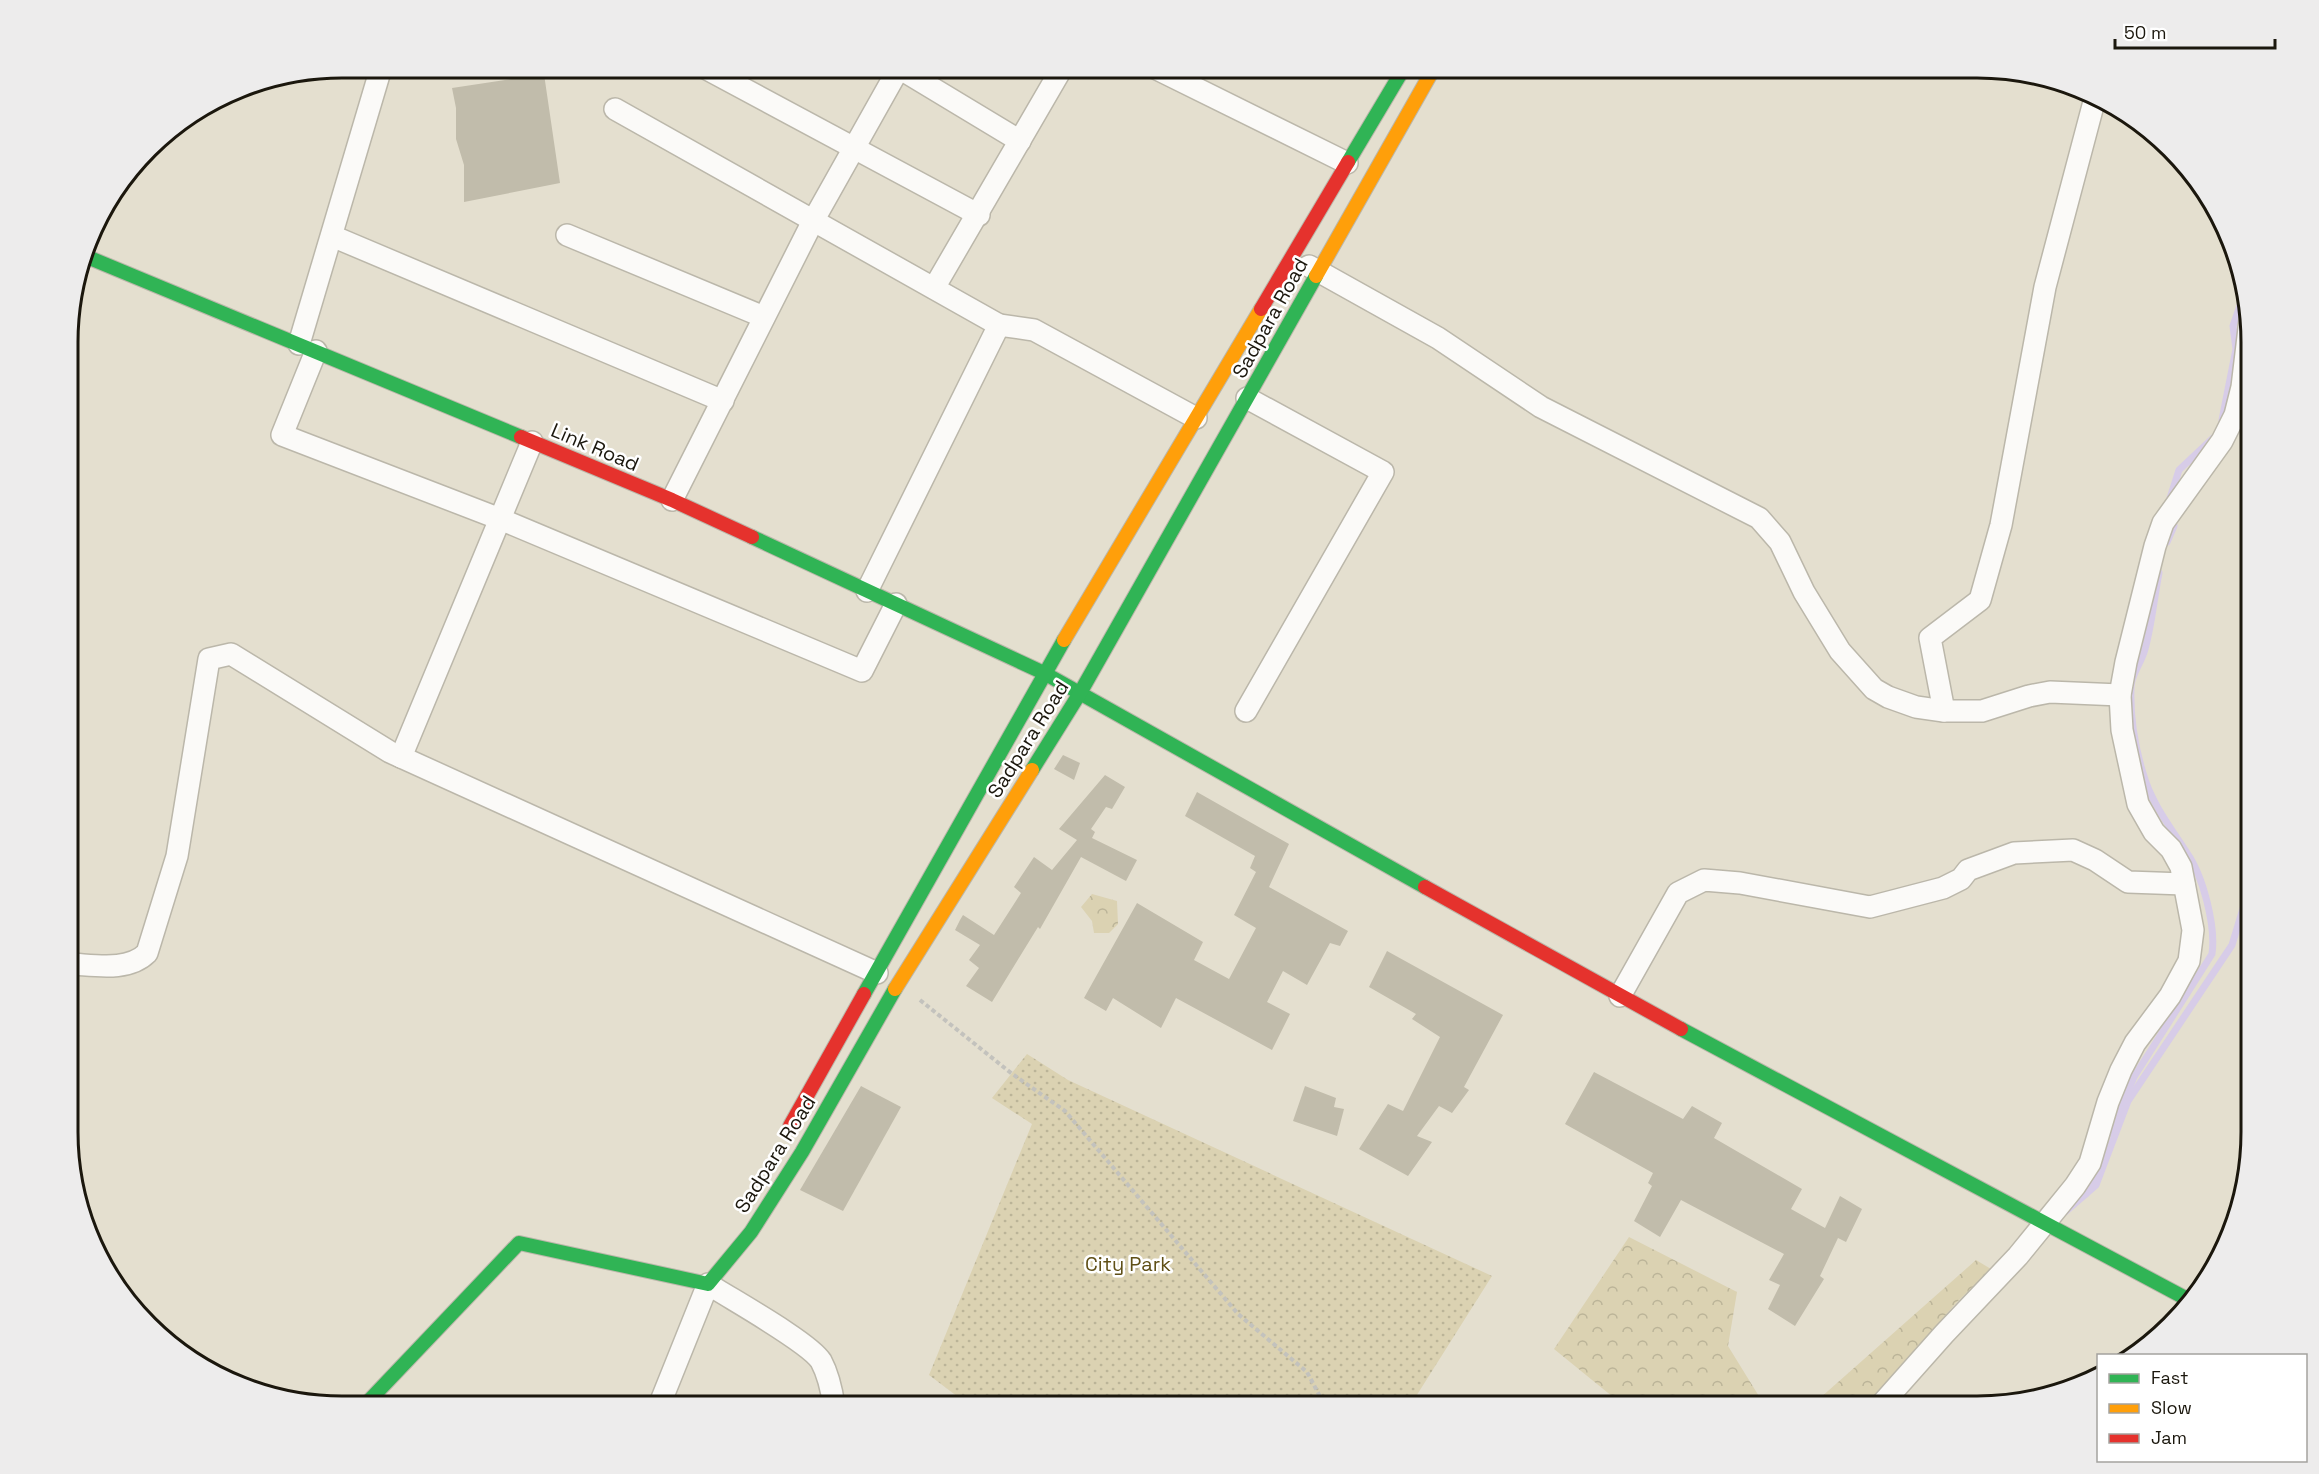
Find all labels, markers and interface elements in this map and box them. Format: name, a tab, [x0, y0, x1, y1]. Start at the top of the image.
scale bar	[2115, 12, 2276, 50]
text: 50 m	[2124, 21, 2166, 44]
street label: Sadpara Road	[1226, 253, 1314, 383]
street label: Link Road	[547, 417, 643, 477]
street label: Sadpara Road	[982, 675, 1074, 803]
street label: Sadpara Road	[729, 1090, 821, 1218]
park label: City Park	[1085, 1251, 1171, 1277]
legend	[2097, 1354, 2307, 1462]
text: Fast	[2151, 1366, 2188, 1389]
text: Slow	[2151, 1396, 2192, 1419]
text: Jam	[2151, 1426, 2187, 1449]

